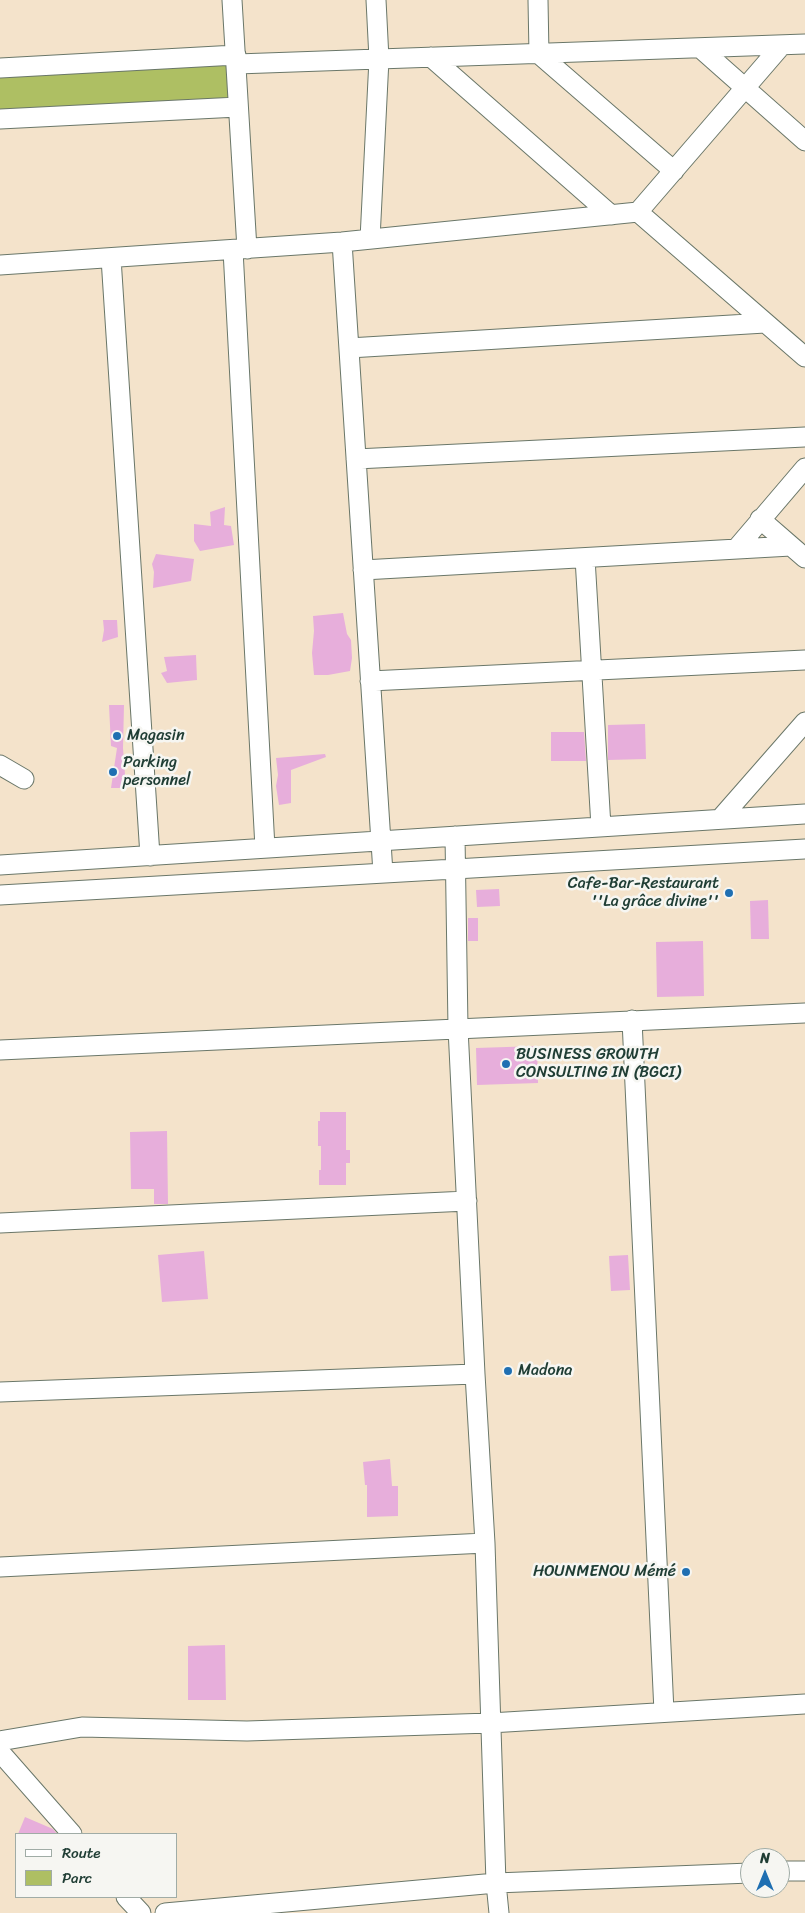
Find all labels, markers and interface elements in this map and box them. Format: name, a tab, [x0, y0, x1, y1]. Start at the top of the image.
place label: Magasin	[127, 726, 185, 746]
marker: Magasin	[111, 730, 123, 742]
place label: Parking personnel	[123, 753, 190, 791]
marker: Parking personnel	[107, 766, 119, 778]
place label: Cafe-Bar-Restaurant ''La grâce divine''	[568, 874, 719, 912]
marker: Cafe-Bar-Restaurant ''La grâce divine''	[723, 887, 735, 899]
place label: BUSINESS GROWTH CONSULTING IN (BGCI)	[516, 1045, 681, 1083]
marker: BUSINESS GROWTH CONSULTING IN (BGCI)	[500, 1058, 512, 1070]
place label: Madona	[518, 1361, 572, 1381]
marker: Madona	[502, 1365, 514, 1377]
place label: HOUNMENOU Mémé	[533, 1562, 676, 1582]
marker: HOUNMENOU Mémé	[680, 1566, 692, 1578]
legend	[15, 1833, 178, 1898]
text: Route	[62, 1840, 101, 1866]
text: N	[760, 1846, 770, 1871]
north arrow	[740, 1848, 790, 1898]
text: Parc	[62, 1865, 92, 1891]

